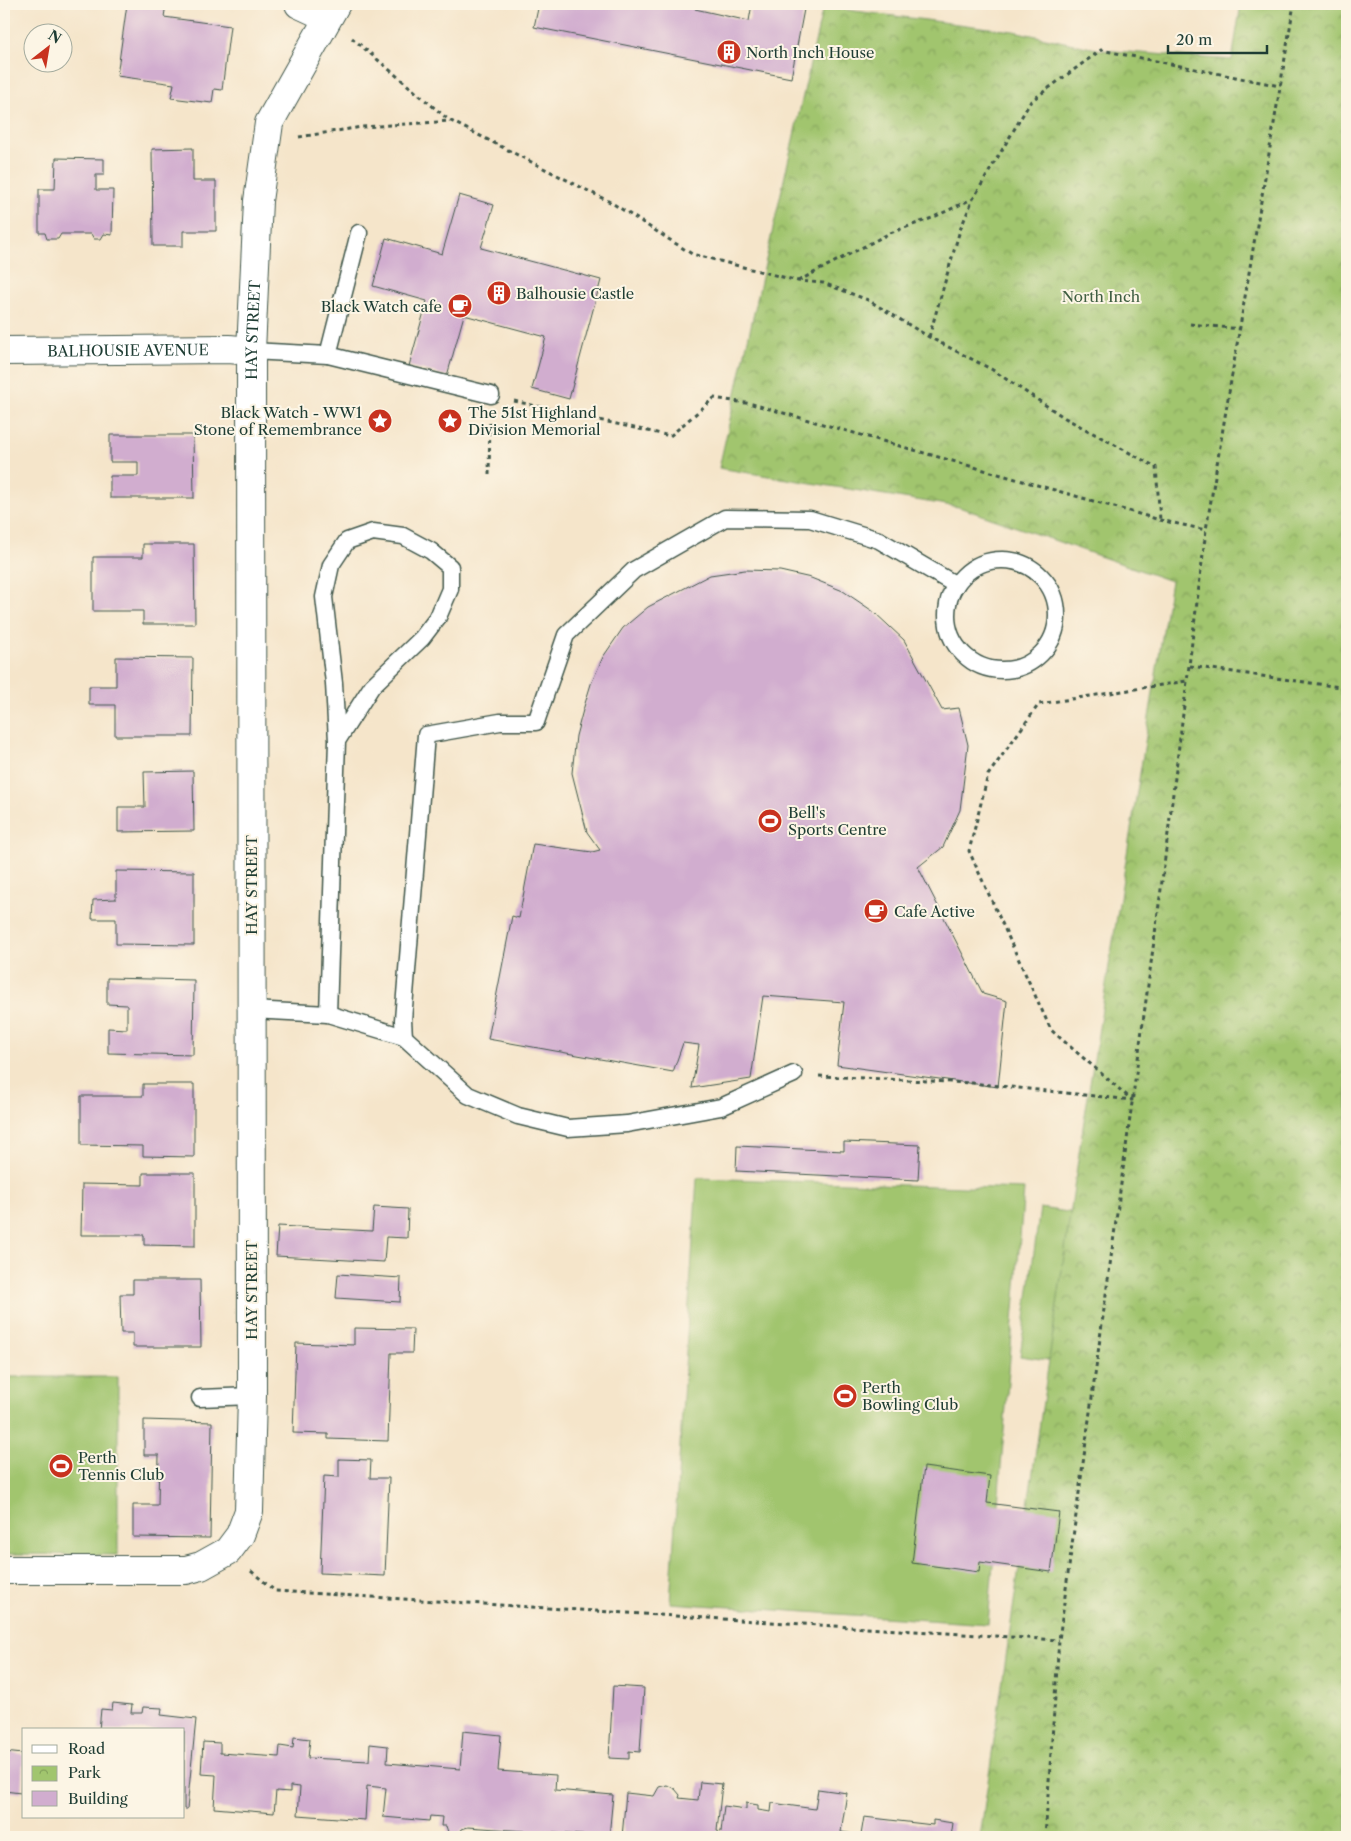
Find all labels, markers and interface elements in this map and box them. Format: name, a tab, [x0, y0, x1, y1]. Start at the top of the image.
north arrow	[22, 22, 72, 72]
scale bar	[1168, 22, 1267, 54]
text: N	[45, 26, 65, 48]
text: 20 m	[1176, 30, 1212, 49]
building icon: North Inch House	[716, 39, 742, 65]
place label: North Inch House	[746, 43, 874, 62]
street label: HAY STREET	[241, 279, 264, 380]
building icon: Balhousie Castle	[486, 280, 512, 306]
place label: Balhousie Castle	[516, 284, 634, 303]
park label: North Inch	[1062, 287, 1141, 306]
cafe icon: Black Watch cafe	[447, 293, 473, 319]
place label: Black Watch cafe	[321, 297, 442, 316]
street label: BALHOUSIE AVENUE	[47, 340, 209, 360]
place label: Black Watch - WW1 Stone of Remembrance	[194, 403, 363, 439]
place label: The 51st Highland Division Memorial	[468, 403, 601, 439]
place icon: Black Watch - WW1 Stone of Remembrance	[367, 408, 393, 434]
place icon: The 51st Highland Division Memorial	[437, 408, 463, 434]
place label: Bell's Sports Centre	[788, 803, 887, 839]
sports icon: Bell's Sports Centre	[757, 808, 783, 834]
street label: HAY STREET	[242, 834, 261, 935]
cafe icon: Cafe Active	[863, 898, 889, 924]
place label: Cafe Active	[894, 902, 975, 921]
street label: HAY STREET	[242, 1239, 261, 1340]
place label: Perth Bowling Club	[862, 1378, 958, 1414]
sports icon: Perth Bowling Club	[832, 1383, 858, 1409]
place label: Perth Tennis Club	[78, 1448, 164, 1484]
sports icon: Perth Tennis Club	[48, 1453, 74, 1479]
legend	[22, 1728, 185, 1818]
text: Road	[68, 1739, 105, 1758]
text: Park	[68, 1763, 102, 1782]
text: Building	[68, 1789, 128, 1808]

